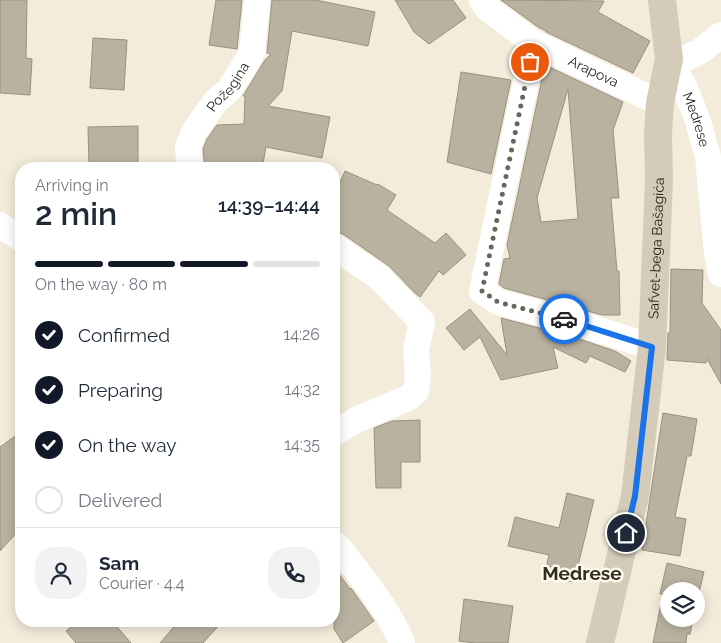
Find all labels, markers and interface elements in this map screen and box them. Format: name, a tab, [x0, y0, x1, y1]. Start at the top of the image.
pin	[509, 41, 551, 83]
icon: bag	[516, 48, 544, 76]
street label: Arapova	[566, 53, 621, 90]
street label: Požegina	[203, 59, 252, 114]
street label: Medrese	[679, 90, 713, 149]
text: Arriving in	[35, 176, 109, 195]
street label: Safvet-bega Bašagića	[645, 177, 667, 319]
text: 14:39–14:44	[218, 194, 320, 216]
text: 2 min	[35, 195, 117, 232]
text: On the way · 80 m	[35, 275, 167, 294]
courier	[539, 294, 589, 344]
icon: car	[550, 305, 578, 333]
icon: check	[35, 321, 63, 349]
text: Confirmed	[78, 324, 170, 346]
text: 14:26	[283, 325, 320, 344]
icon: check	[35, 376, 63, 404]
text: Preparing	[78, 379, 163, 401]
text: 14:32	[285, 380, 320, 399]
icon: check	[35, 431, 63, 459]
text: On the way	[78, 434, 177, 456]
text: 14:35	[284, 435, 320, 454]
text: Delivered	[78, 489, 162, 511]
pin	[605, 512, 647, 554]
icon: home	[612, 519, 640, 547]
button: person	[35, 547, 87, 599]
button: phone	[268, 547, 320, 599]
text: Sam	[99, 552, 139, 574]
district label: Medrese	[542, 562, 622, 584]
text: Courier · 4.4	[99, 574, 184, 593]
map controls	[660, 582, 705, 627]
button: layers	[660, 582, 705, 627]

